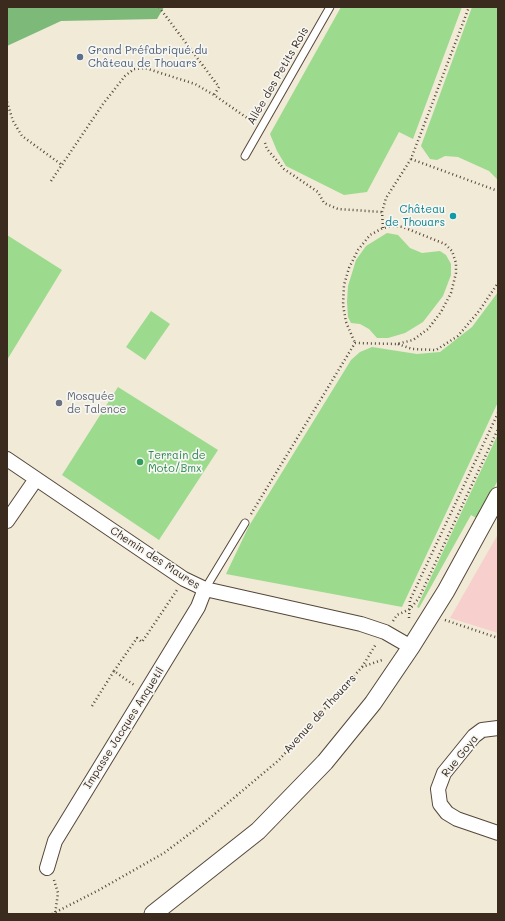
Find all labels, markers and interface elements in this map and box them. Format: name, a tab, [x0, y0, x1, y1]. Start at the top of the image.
street label: Allée des Petits Rois	[245, 25, 311, 127]
place label: Grand Préfabriqué du Château de Thouars	[88, 44, 208, 70]
marker: Grand Préfabriqué du Château de Thouars	[75, 52, 85, 62]
place label: Château de Thouars	[385, 203, 445, 229]
marker: Château de Thouars	[448, 211, 458, 221]
place label: Mosquée de Talence	[67, 390, 126, 416]
marker: Mosquée de Talence	[54, 398, 64, 408]
place label: Terrain de Moto/Bmx	[148, 449, 206, 475]
marker: Terrain de Moto/Bmx	[135, 457, 145, 467]
street label: Chemin des Maures	[108, 524, 202, 592]
street label: Impasse Jacques Anquetil	[81, 665, 167, 791]
street label: Avenue de Thouars	[281, 672, 359, 756]
street label: Rue Goya	[439, 732, 481, 780]

